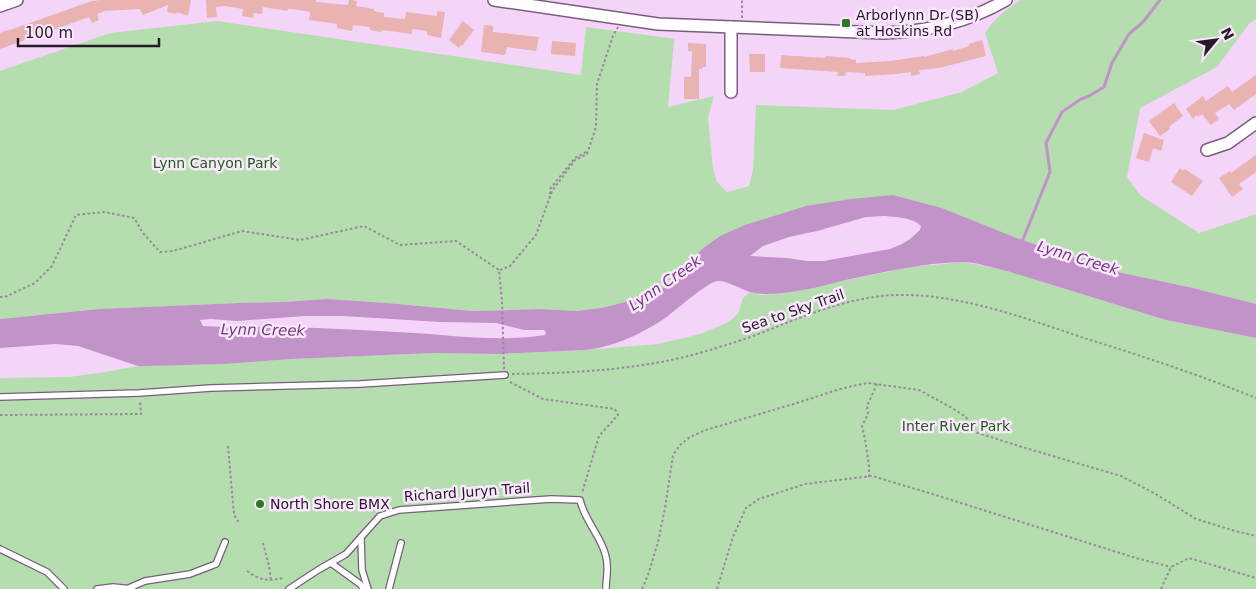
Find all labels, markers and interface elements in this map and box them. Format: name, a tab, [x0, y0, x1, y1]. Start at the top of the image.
place label: Arborlynn Dr (SB) at Hoskins Rd	[856, 7, 979, 39]
scale bar	[18, 15, 159, 47]
north arrow	[1191, 15, 1241, 65]
marker: Arborlynn Dr (SB) at Hoskins Rd	[840, 17, 852, 29]
text: 100 m	[25, 24, 73, 42]
text: N	[1218, 25, 1237, 43]
park label: Lynn Canyon Park	[153, 155, 278, 171]
water label: Lynn Creek	[1035, 237, 1122, 279]
water label: Lynn Creek	[625, 251, 706, 315]
street label: Sea to Sky Trail	[740, 286, 846, 336]
water label: Lynn Creek	[221, 320, 307, 340]
park label: Inter River Park	[902, 418, 1011, 434]
street label: Richard Juryn Trail	[403, 480, 531, 504]
place label: North Shore BMX	[270, 496, 390, 512]
marker: North Shore BMX	[254, 498, 266, 510]

